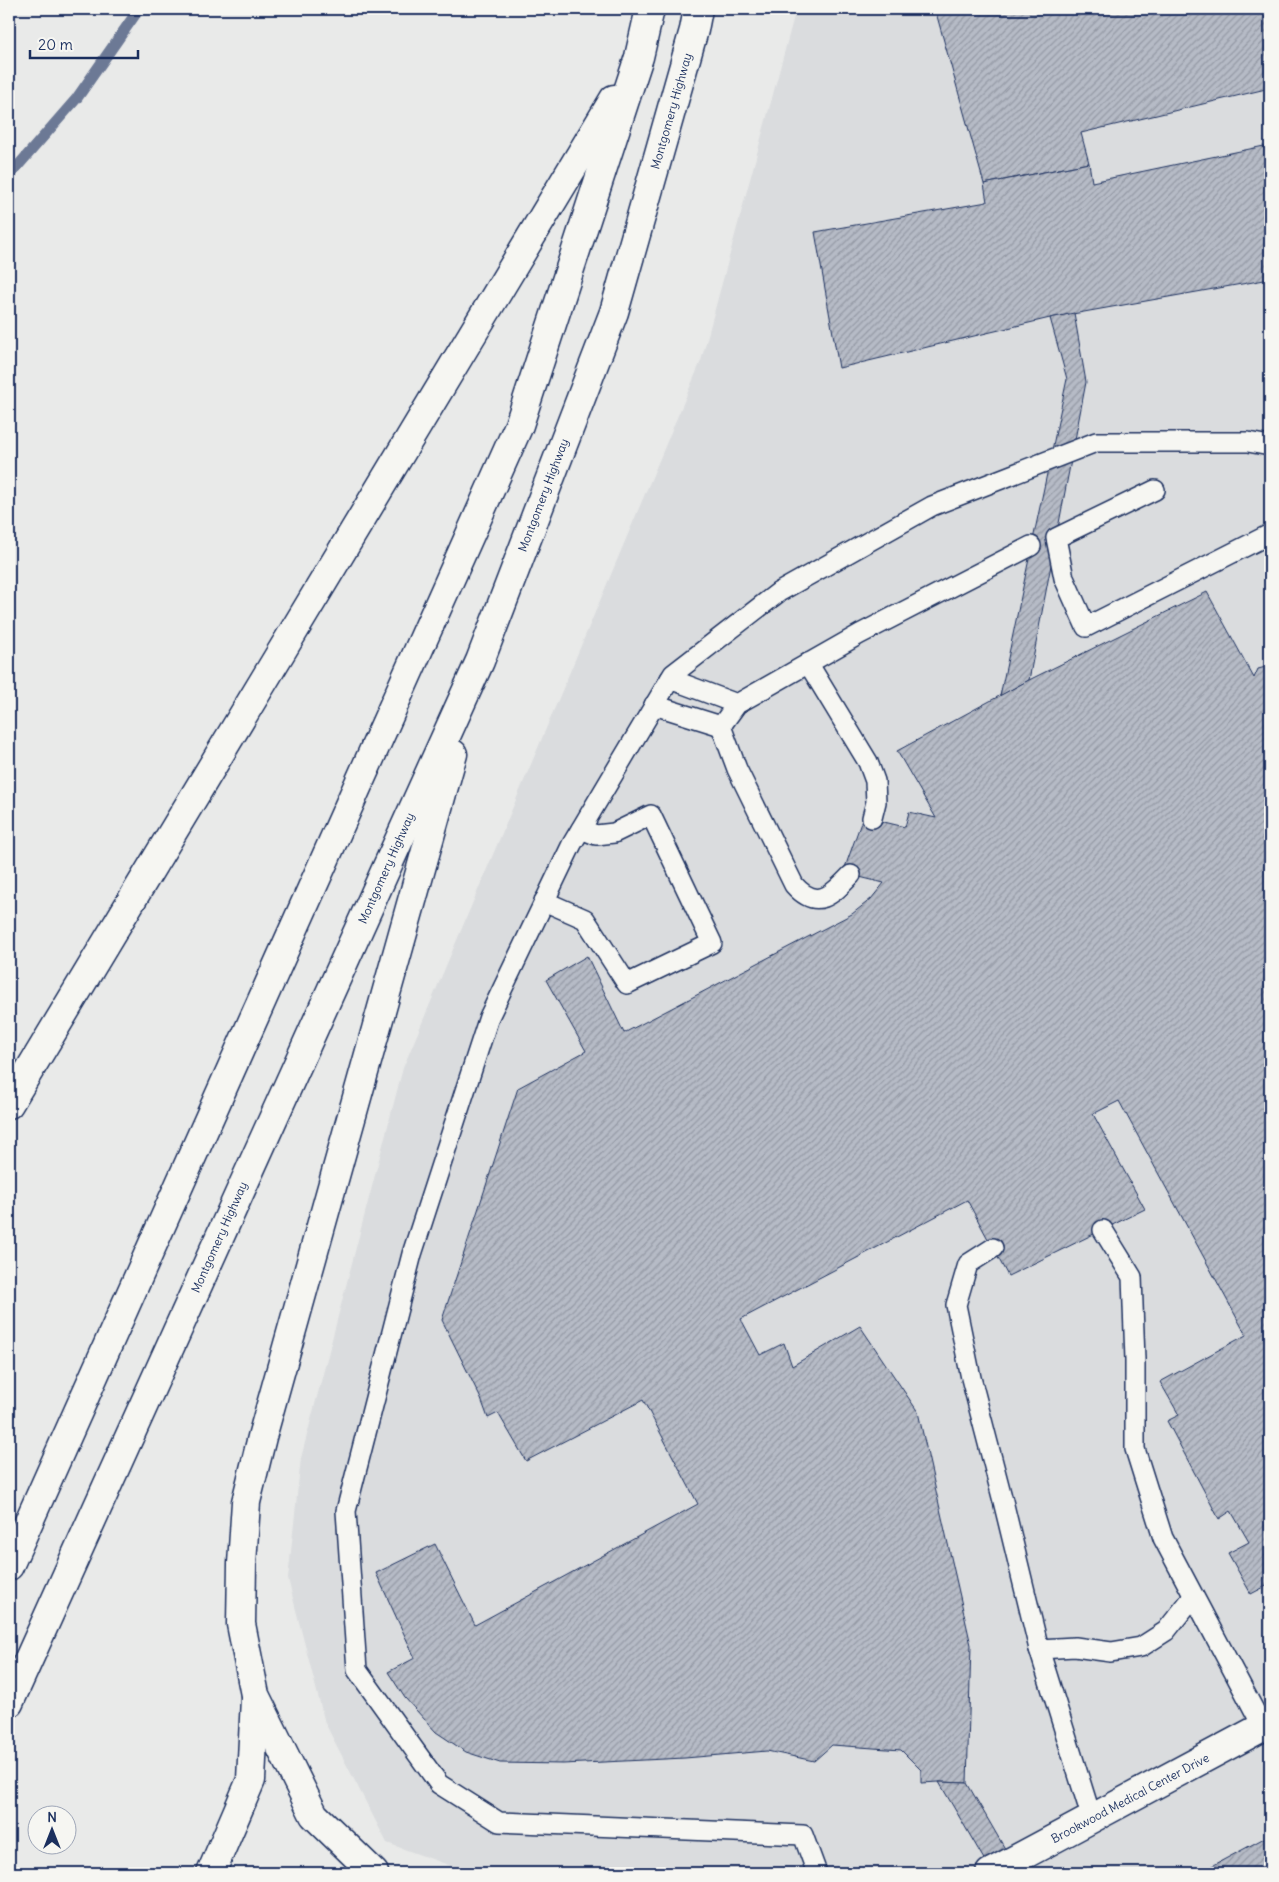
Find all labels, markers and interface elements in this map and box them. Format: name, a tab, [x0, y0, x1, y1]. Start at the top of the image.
scale bar	[30, 28, 138, 60]
text: 20 m	[38, 35, 73, 54]
street label: Montgomery Highway	[647, 51, 695, 171]
street label: Montgomery Highway	[514, 436, 572, 554]
street label: Montgomery Highway	[355, 810, 417, 926]
street label: Montgomery Highway	[188, 1179, 250, 1295]
street label: Brookwood Medical Center Drive	[1048, 1750, 1212, 1846]
north arrow	[28, 1804, 78, 1854]
text: N	[47, 1808, 57, 1826]

